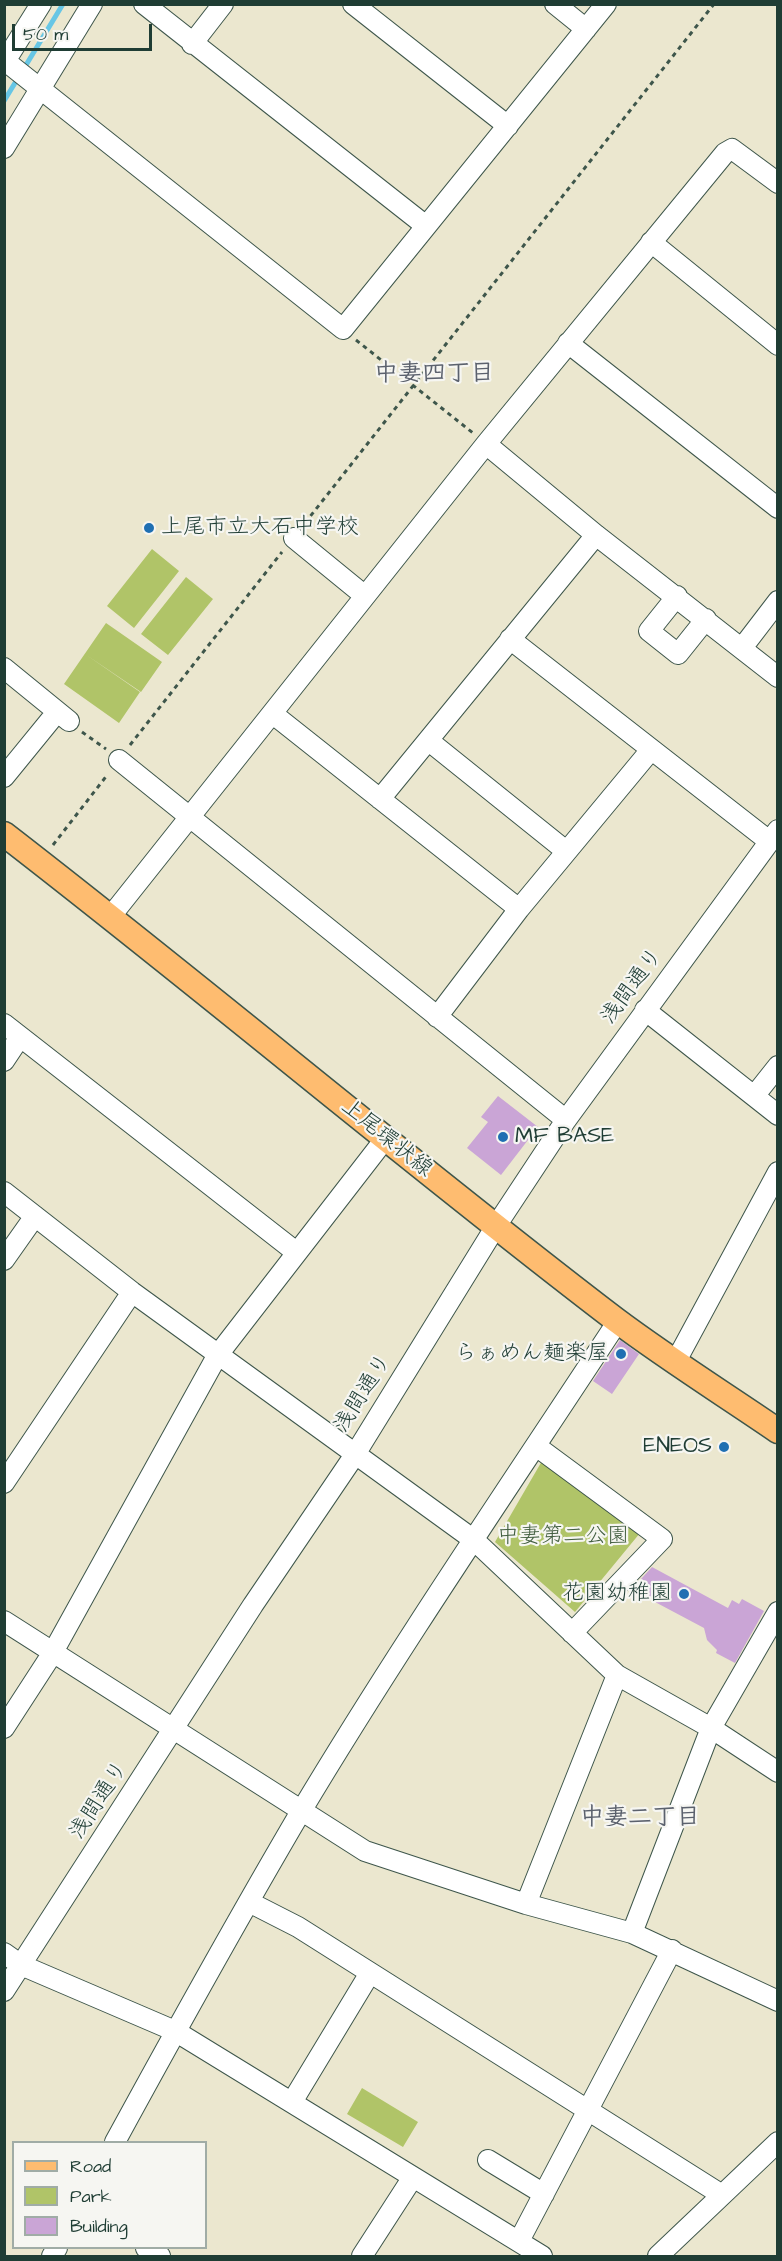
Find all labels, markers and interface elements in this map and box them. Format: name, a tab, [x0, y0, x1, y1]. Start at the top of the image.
scale bar	[15, 12, 154, 50]
text: 50 m	[23, 22, 68, 47]
district label: 中妻四丁目	[374, 361, 494, 389]
place label: 上尾市立大石中学校	[161, 515, 359, 541]
marker: 上尾市立大石中学校	[142, 521, 156, 535]
street label: 浅間通り	[596, 944, 670, 1030]
street label: 上尾環状線	[335, 1094, 437, 1184]
place label: MF BASE	[515, 1124, 614, 1150]
marker: MF BASE	[496, 1130, 510, 1144]
place label: らぁめん麺楽屋	[455, 1341, 609, 1367]
marker: らぁめん麺楽屋	[614, 1347, 628, 1361]
street label: 浅間通り	[329, 1350, 399, 1438]
place label: ENEOS	[643, 1434, 712, 1460]
marker: ENEOS	[717, 1440, 731, 1454]
park label: 中妻第二公園	[497, 1524, 629, 1550]
place label: 花園幼稚園	[562, 1581, 672, 1607]
marker: 花園幼稚園	[677, 1587, 691, 1601]
street label: 浅間通り	[65, 1757, 135, 1845]
district label: 中妻二丁目	[580, 1805, 700, 1833]
legend	[12, 2141, 207, 2249]
text: Road	[70, 2154, 111, 2179]
text: Park	[70, 2184, 112, 2209]
text: Building	[70, 2214, 128, 2239]

